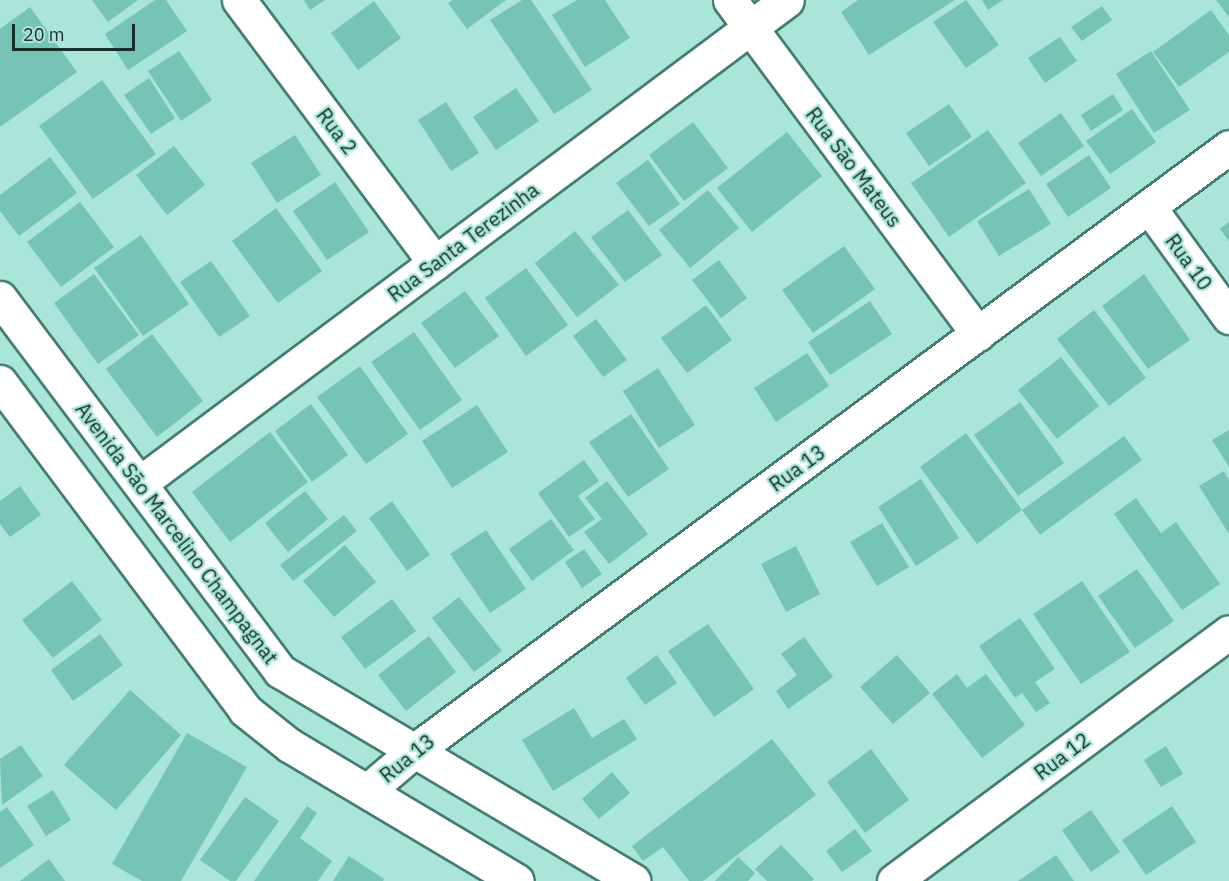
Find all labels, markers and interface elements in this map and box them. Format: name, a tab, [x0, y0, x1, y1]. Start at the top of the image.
scale bar	[15, 12, 138, 50]
text: 20 m	[23, 23, 65, 46]
street label: Rua São Mateus	[801, 102, 907, 232]
street label: Rua 2	[312, 103, 362, 159]
street label: Rua Santa Terezinha	[383, 177, 543, 307]
street label: Rua 10	[1161, 229, 1217, 295]
street label: Avenida São Marcelino Champagnat	[71, 397, 283, 669]
street label: Rua 13	[764, 440, 830, 496]
street label: Rua 12	[1029, 727, 1095, 785]
street label: Rua 13	[375, 729, 439, 787]

